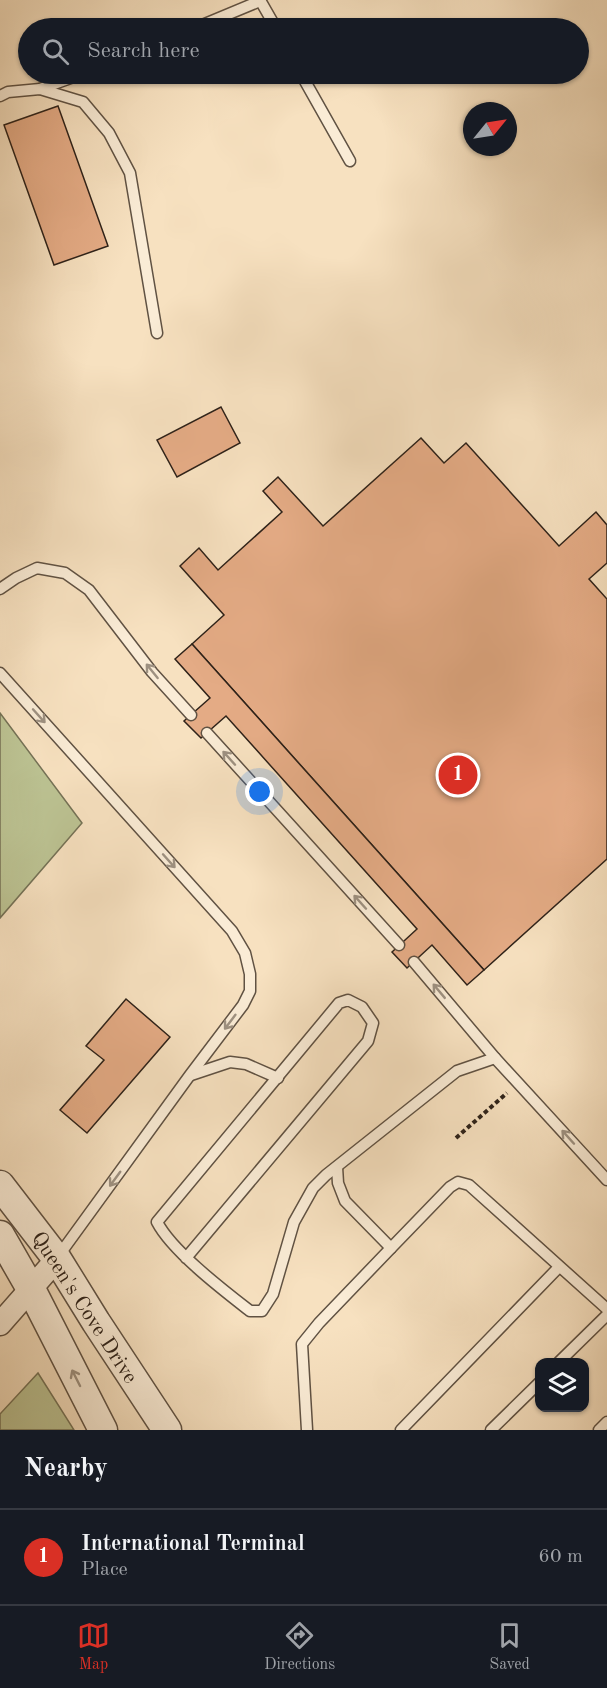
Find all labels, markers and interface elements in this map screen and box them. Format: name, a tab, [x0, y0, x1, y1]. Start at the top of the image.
search box	[18, 18, 589, 84]
icon: search	[39, 35, 72, 68]
text: Search here	[87, 40, 200, 62]
north arrow	[463, 102, 517, 156]
one-way arrow	[146, 663, 159, 679]
one-way arrow	[32, 708, 46, 723]
one-way arrow	[222, 750, 236, 765]
pin: 1	[438, 752, 478, 798]
your location	[245, 777, 274, 806]
one-way arrow	[162, 853, 176, 868]
one-way arrow	[353, 895, 367, 910]
one-way arrow	[432, 983, 445, 999]
one-way arrow	[224, 1014, 237, 1030]
one-way arrow	[561, 1130, 575, 1145]
one-way arrow	[109, 1171, 121, 1187]
street label: Queen's Cove Drive	[27, 1228, 141, 1387]
map controls	[535, 1358, 589, 1412]
button: layers	[535, 1358, 589, 1412]
one-way arrow	[69, 1370, 81, 1388]
text: Nearby	[24, 1456, 108, 1482]
text: International Terminal	[81, 1533, 305, 1555]
text: 1	[38, 1547, 49, 1567]
text: 60 m	[538, 1547, 583, 1567]
text: Place	[81, 1560, 128, 1580]
tab: Map	[77, 1619, 110, 1675]
tab: Directions	[264, 1619, 335, 1675]
tab: Saved	[489, 1619, 530, 1675]

